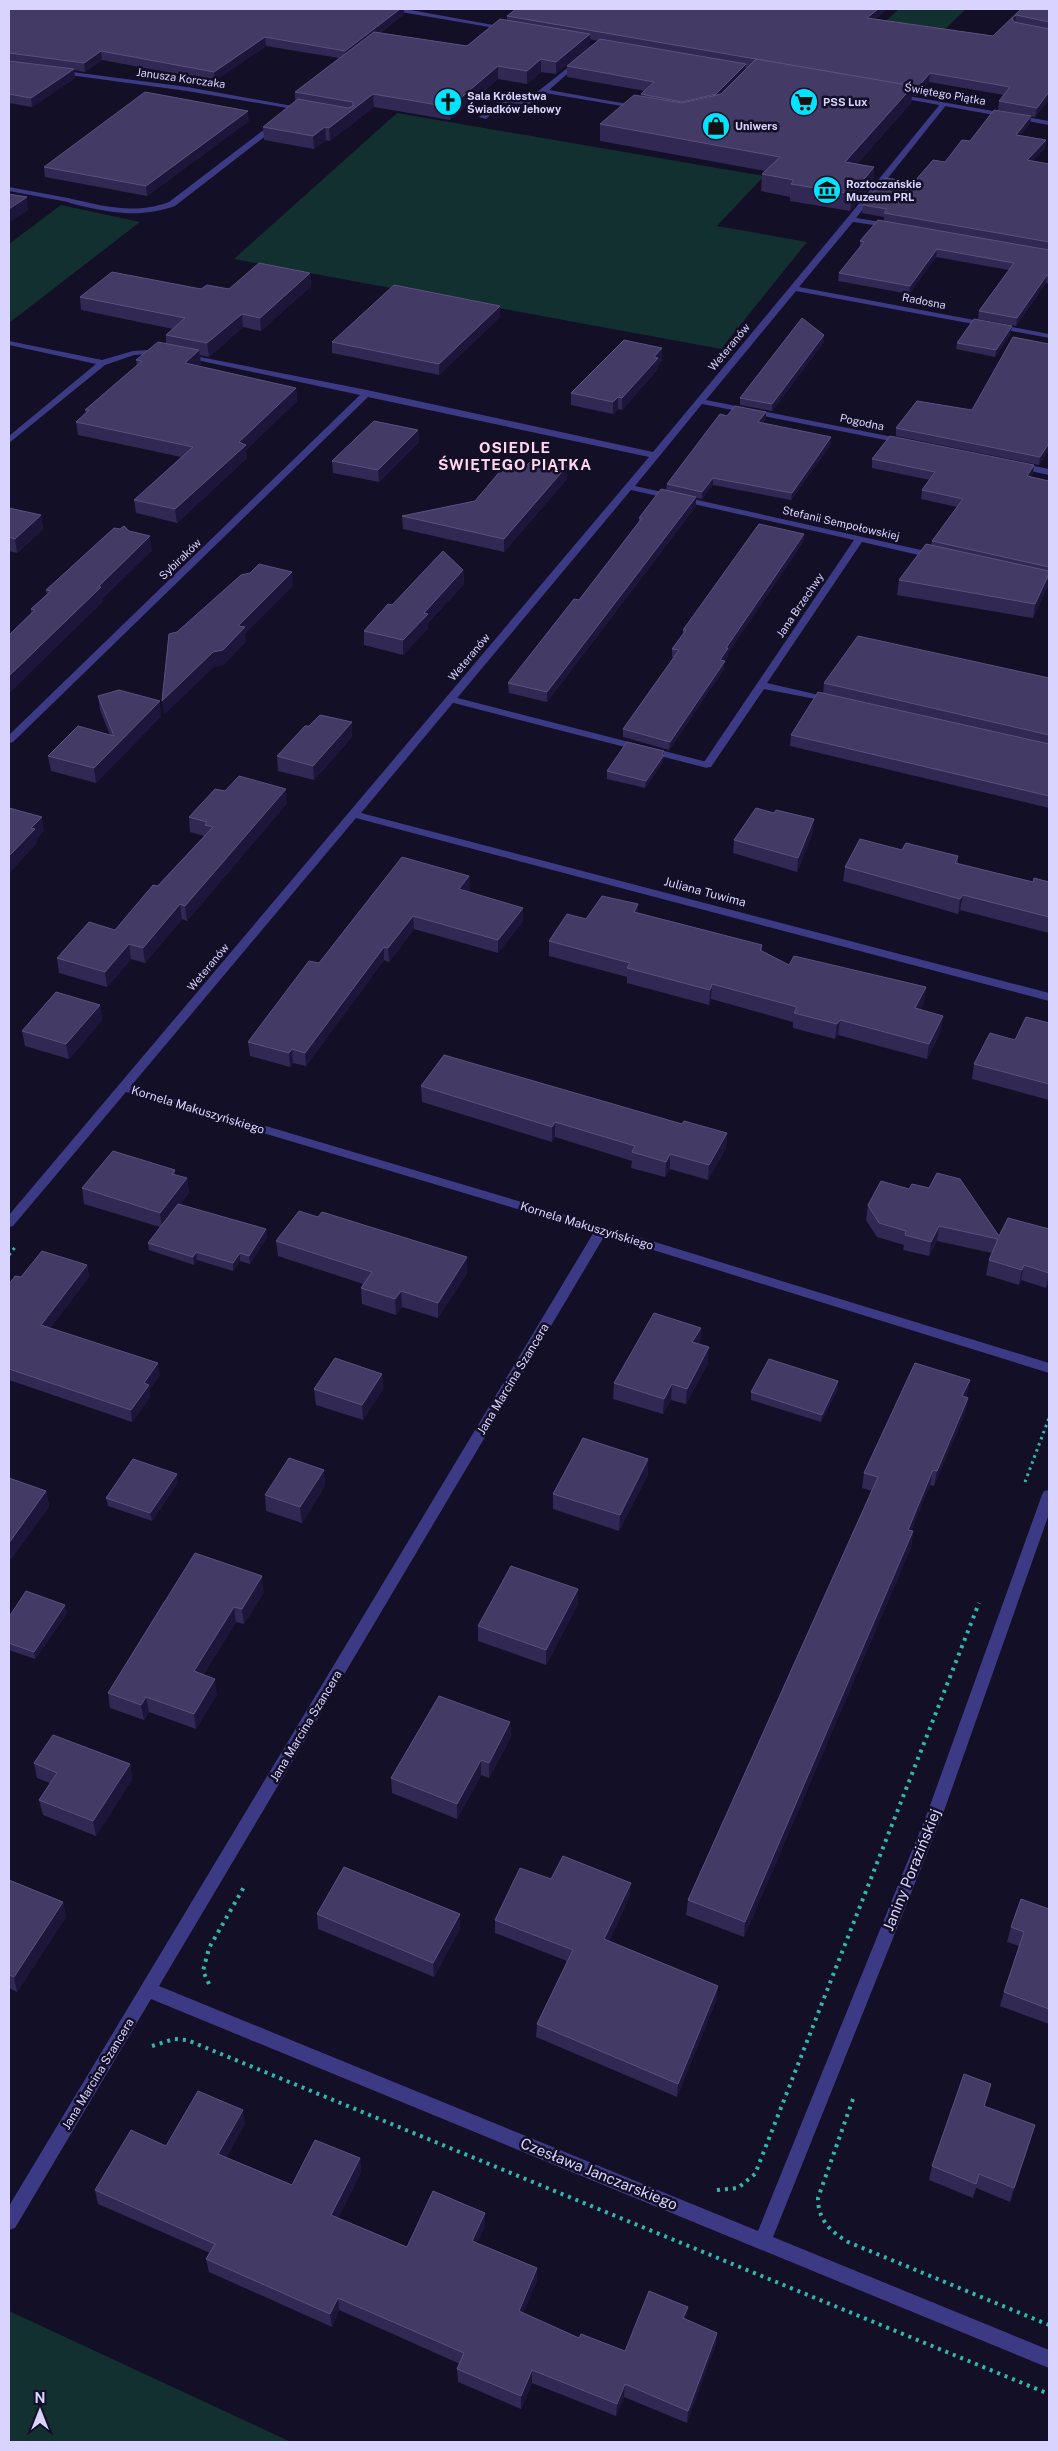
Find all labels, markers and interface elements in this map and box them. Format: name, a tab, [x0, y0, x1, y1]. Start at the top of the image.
street label: Janusza Korczaka	[136, 66, 226, 90]
street label: Świętego Piątka	[903, 80, 987, 107]
church icon: Sala Królestwa Świadków Jehowy	[433, 87, 463, 117]
supermarket icon: PSS Lux	[789, 87, 819, 117]
place label: Sala Królestwa Świadków Jehowy	[467, 90, 562, 115]
place label: PSS Lux	[823, 96, 868, 108]
shop icon: Uniwers	[701, 111, 731, 141]
place label: Uniwers	[735, 120, 778, 132]
museum icon: Roztoczańskie Muzeum PRL	[812, 175, 842, 205]
place label: Roztoczańskie Muzeum PRL	[846, 178, 922, 203]
street label: Radosna	[901, 291, 947, 311]
street label: Weteranów	[706, 321, 752, 373]
street label: Pogodna	[839, 411, 885, 433]
district label: OSIEDLE ŚWIĘTEGO PIĄTKA	[438, 439, 592, 473]
street label: Stefanii Sempołowskiej	[781, 504, 901, 542]
street label: Sybiraków	[157, 536, 204, 582]
street label: Jana Brzechwy	[774, 570, 826, 640]
street label: Weteranów	[446, 631, 492, 683]
street label: Juliana Tuwima	[663, 874, 747, 910]
street label: Weteranów	[185, 941, 231, 993]
street label: Kornela Makuszyńskiego	[130, 1083, 266, 1137]
street label: Kornela Makuszyńskiego	[519, 1199, 655, 1253]
street label: Jana Marcina Szancera	[474, 1321, 552, 1437]
street label: Jana Marcina Szancera	[267, 1668, 345, 1784]
street label: Janiny Porazińskiej	[879, 1806, 944, 1933]
street label: Jana Marcina Szancera	[59, 2016, 137, 2132]
street label: Czesława Janczarskiego	[518, 2134, 680, 2213]
north arrow	[15, 2386, 65, 2436]
text: N	[35, 2390, 45, 2406]

